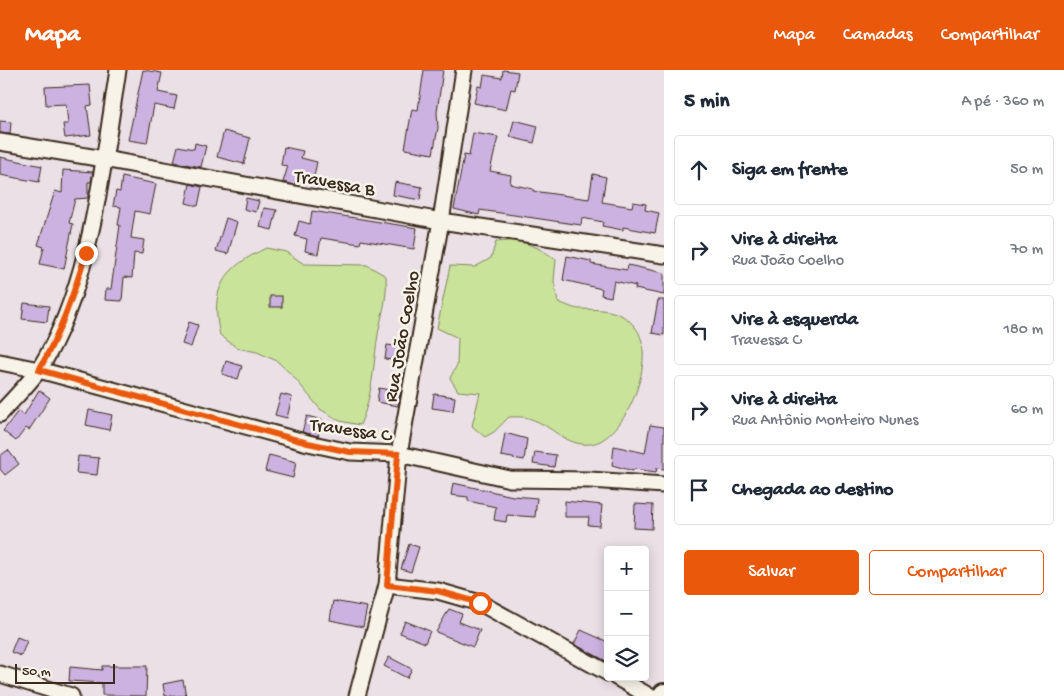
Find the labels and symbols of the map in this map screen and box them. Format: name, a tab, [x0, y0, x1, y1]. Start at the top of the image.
street label: Travessa B	[291, 166, 378, 203]
route end	[75, 242, 98, 265]
street label: Rua João Coelho	[381, 269, 426, 404]
street label: Travessa C	[307, 414, 394, 449]
route start	[469, 592, 492, 615]
scale bar	[15, 661, 115, 684]

